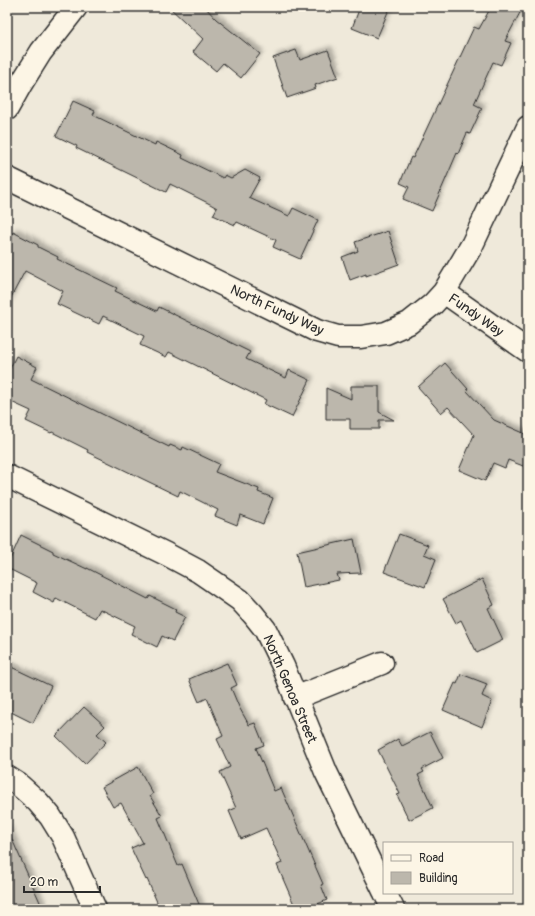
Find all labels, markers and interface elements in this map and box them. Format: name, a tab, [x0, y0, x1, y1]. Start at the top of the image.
street label: North Fundy Way	[228, 281, 326, 339]
street label: Fundy Way	[445, 290, 507, 340]
street label: North Genoa Street	[259, 632, 321, 746]
legend	[383, 842, 513, 894]
text: Road	[419, 851, 444, 866]
scale bar	[24, 868, 100, 894]
text: Building	[419, 871, 458, 886]
text: 20 m	[30, 875, 59, 890]

